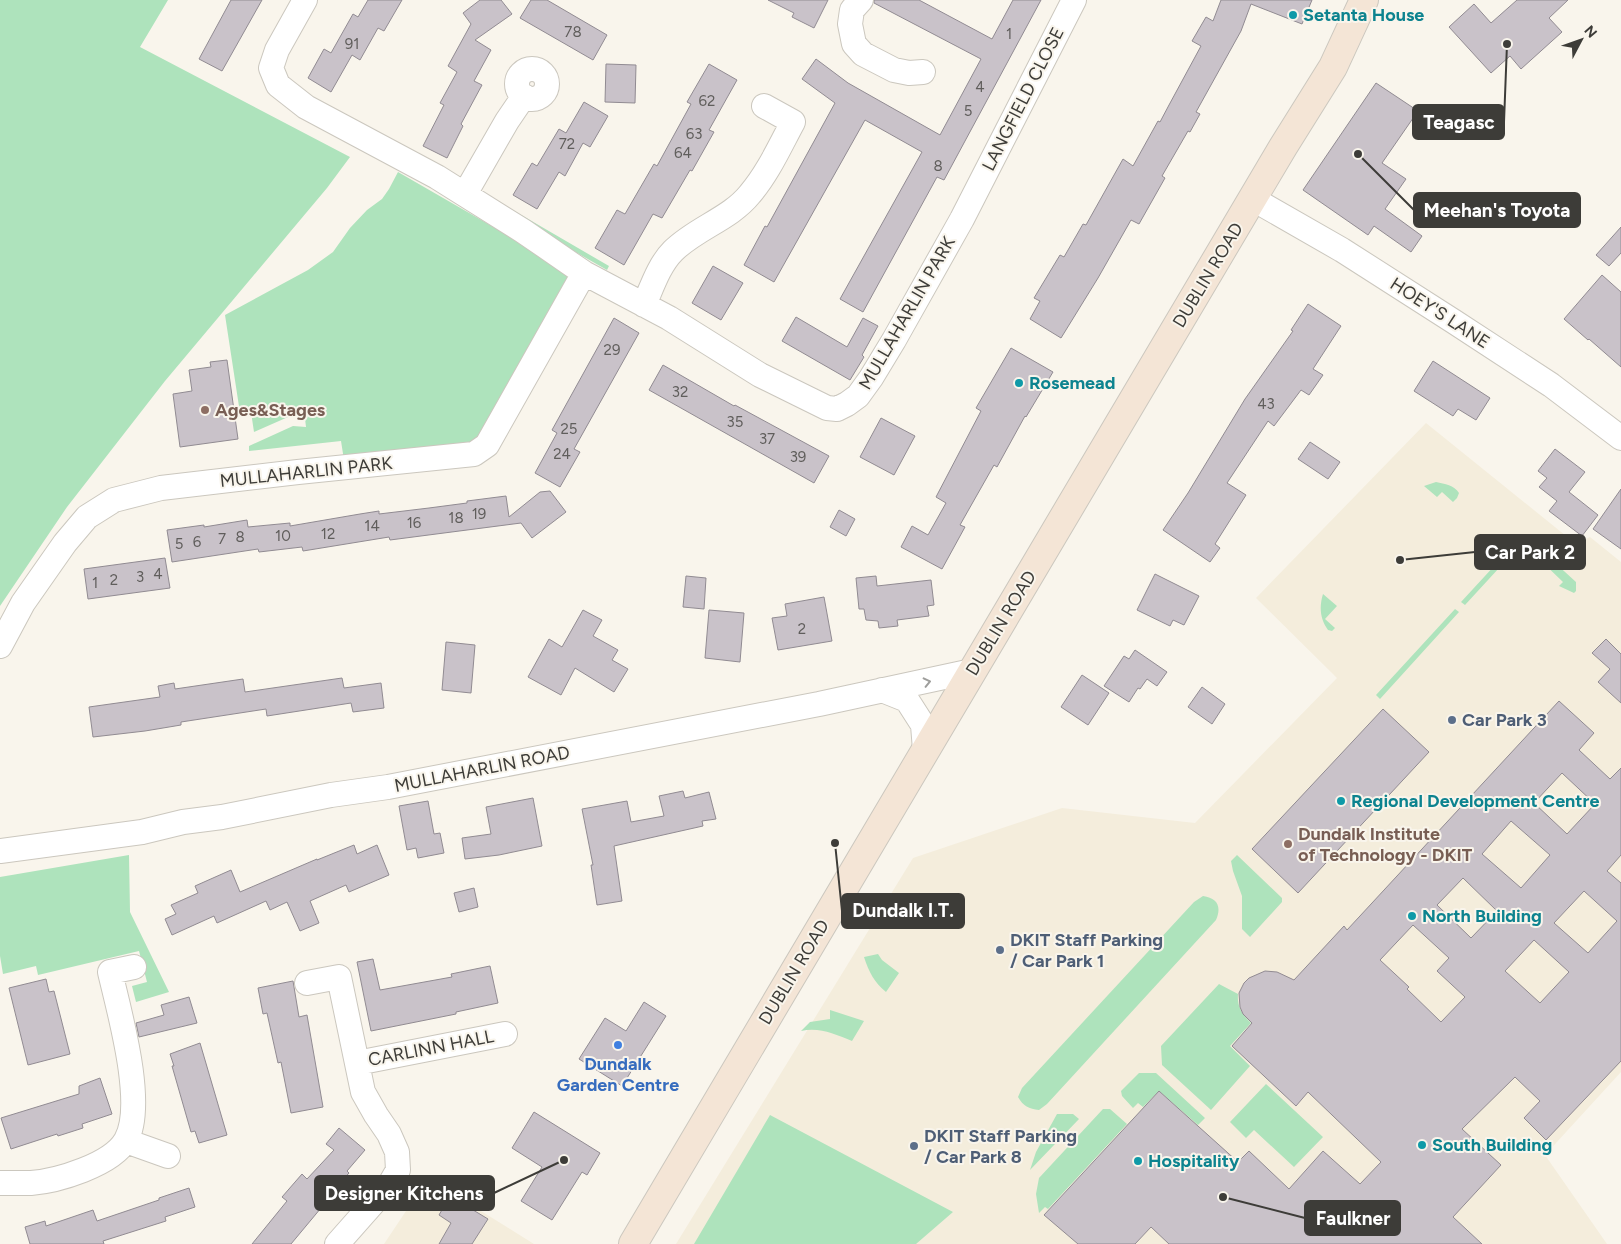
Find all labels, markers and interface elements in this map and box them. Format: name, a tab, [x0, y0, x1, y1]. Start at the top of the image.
place label: Setanta House	[1303, 4, 1424, 26]
marker: Setanta House	[1287, 9, 1299, 21]
north arrow	[1556, 15, 1606, 65]
text: N	[1580, 22, 1600, 41]
house number: 78	[564, 23, 582, 41]
street label: LANGFIELD CLOSE	[977, 23, 1069, 175]
house number: 1	[1006, 25, 1012, 43]
house number: 91	[345, 35, 359, 53]
house number: 4	[975, 78, 985, 96]
house number: 62	[699, 92, 715, 110]
house number: 5	[964, 102, 972, 120]
callout: Teagasc	[1413, 105, 1504, 139]
text: Teagasc	[1423, 111, 1495, 134]
house number: 63	[686, 125, 702, 143]
house number: 72	[559, 135, 575, 153]
house number: 64	[674, 144, 692, 162]
house number: 8	[933, 157, 943, 175]
callout: Meehan's Toyota	[1414, 193, 1580, 227]
text: Meehan's Toyota	[1424, 199, 1570, 222]
street label: DUBLIN ROAD	[1168, 219, 1248, 331]
street label: MULLAHARLIN PARK	[854, 232, 960, 394]
street label: HOEY'S LANE	[1386, 273, 1494, 353]
house number: 29	[604, 341, 620, 359]
place label: Rosemead	[1029, 372, 1115, 394]
marker: Rosemead	[1013, 377, 1025, 389]
house number: 32	[672, 383, 688, 401]
house number: 43	[1257, 395, 1275, 413]
place label: Ages&Stages	[215, 399, 326, 421]
marker: Ages&Stages	[199, 404, 211, 416]
house number: 35	[727, 413, 743, 431]
house number: 25	[560, 420, 578, 438]
house number: 37	[759, 430, 775, 448]
house number: 24	[553, 445, 571, 463]
house number: 39	[790, 448, 806, 466]
street label: MULLAHARLIN PARK	[219, 452, 393, 492]
house number: 19	[472, 505, 486, 523]
house number: 18	[448, 509, 464, 527]
house number: 16	[407, 514, 422, 532]
house number: 14	[364, 517, 380, 535]
house number: 12	[321, 525, 335, 543]
house number: 10	[275, 527, 291, 545]
house number: 8	[235, 528, 245, 546]
house number: 7	[218, 530, 226, 548]
house number: 6	[193, 533, 202, 551]
house number: 5	[175, 535, 183, 553]
callout: Car Park 2	[1475, 535, 1585, 569]
text: Car Park 2	[1485, 541, 1575, 564]
house number: 4	[153, 565, 163, 583]
street label: DUBLIN ROAD	[961, 567, 1041, 679]
house number: 3	[136, 568, 144, 586]
house number: 2	[110, 571, 118, 589]
house number: 1	[92, 574, 98, 592]
house number: 2	[798, 620, 806, 638]
one-way arrow	[923, 677, 932, 687]
place label: Car Park 3	[1462, 709, 1547, 731]
marker: Car Park 3	[1446, 714, 1458, 726]
street label: MULLAHARLIN ROAD	[392, 741, 572, 797]
place label: Regional Development Centre	[1351, 790, 1599, 812]
marker: Regional Development Centre	[1335, 795, 1347, 807]
place label: Dundalk Institute of Technology - DKIT	[1298, 823, 1473, 866]
marker: Dundalk Institute of Technology - DKIT	[1282, 838, 1294, 850]
callout: Dundalk I.T.	[842, 894, 964, 928]
text: Dundalk I.T.	[852, 899, 954, 922]
place label: North Building	[1422, 905, 1542, 927]
marker: North Building	[1406, 910, 1418, 922]
street label: DUBLIN ROAD	[754, 916, 834, 1028]
place label: DKIT Staff Parking / Car Park 1	[1010, 929, 1163, 972]
marker: DKIT Staff Parking / Car Park 1	[994, 944, 1006, 956]
street label: CARLINN HALL	[366, 1025, 496, 1071]
marker: Dundalk Garden Centre	[612, 1039, 624, 1051]
place label: Dundalk Garden Centre	[557, 1053, 679, 1096]
place label: DKIT Staff Parking / Car Park 8	[924, 1125, 1077, 1168]
place label: South Building	[1432, 1134, 1552, 1156]
marker: South Building	[1416, 1139, 1428, 1151]
marker: DKIT Staff Parking / Car Park 8	[908, 1140, 920, 1152]
place label: Hospitality	[1148, 1150, 1240, 1172]
marker: Hospitality	[1132, 1155, 1144, 1167]
callout: Designer Kitchens	[315, 1176, 494, 1210]
text: Designer Kitchens	[325, 1182, 483, 1205]
callout: Faulkner	[1305, 1201, 1400, 1235]
text: Faulkner	[1316, 1207, 1390, 1230]

